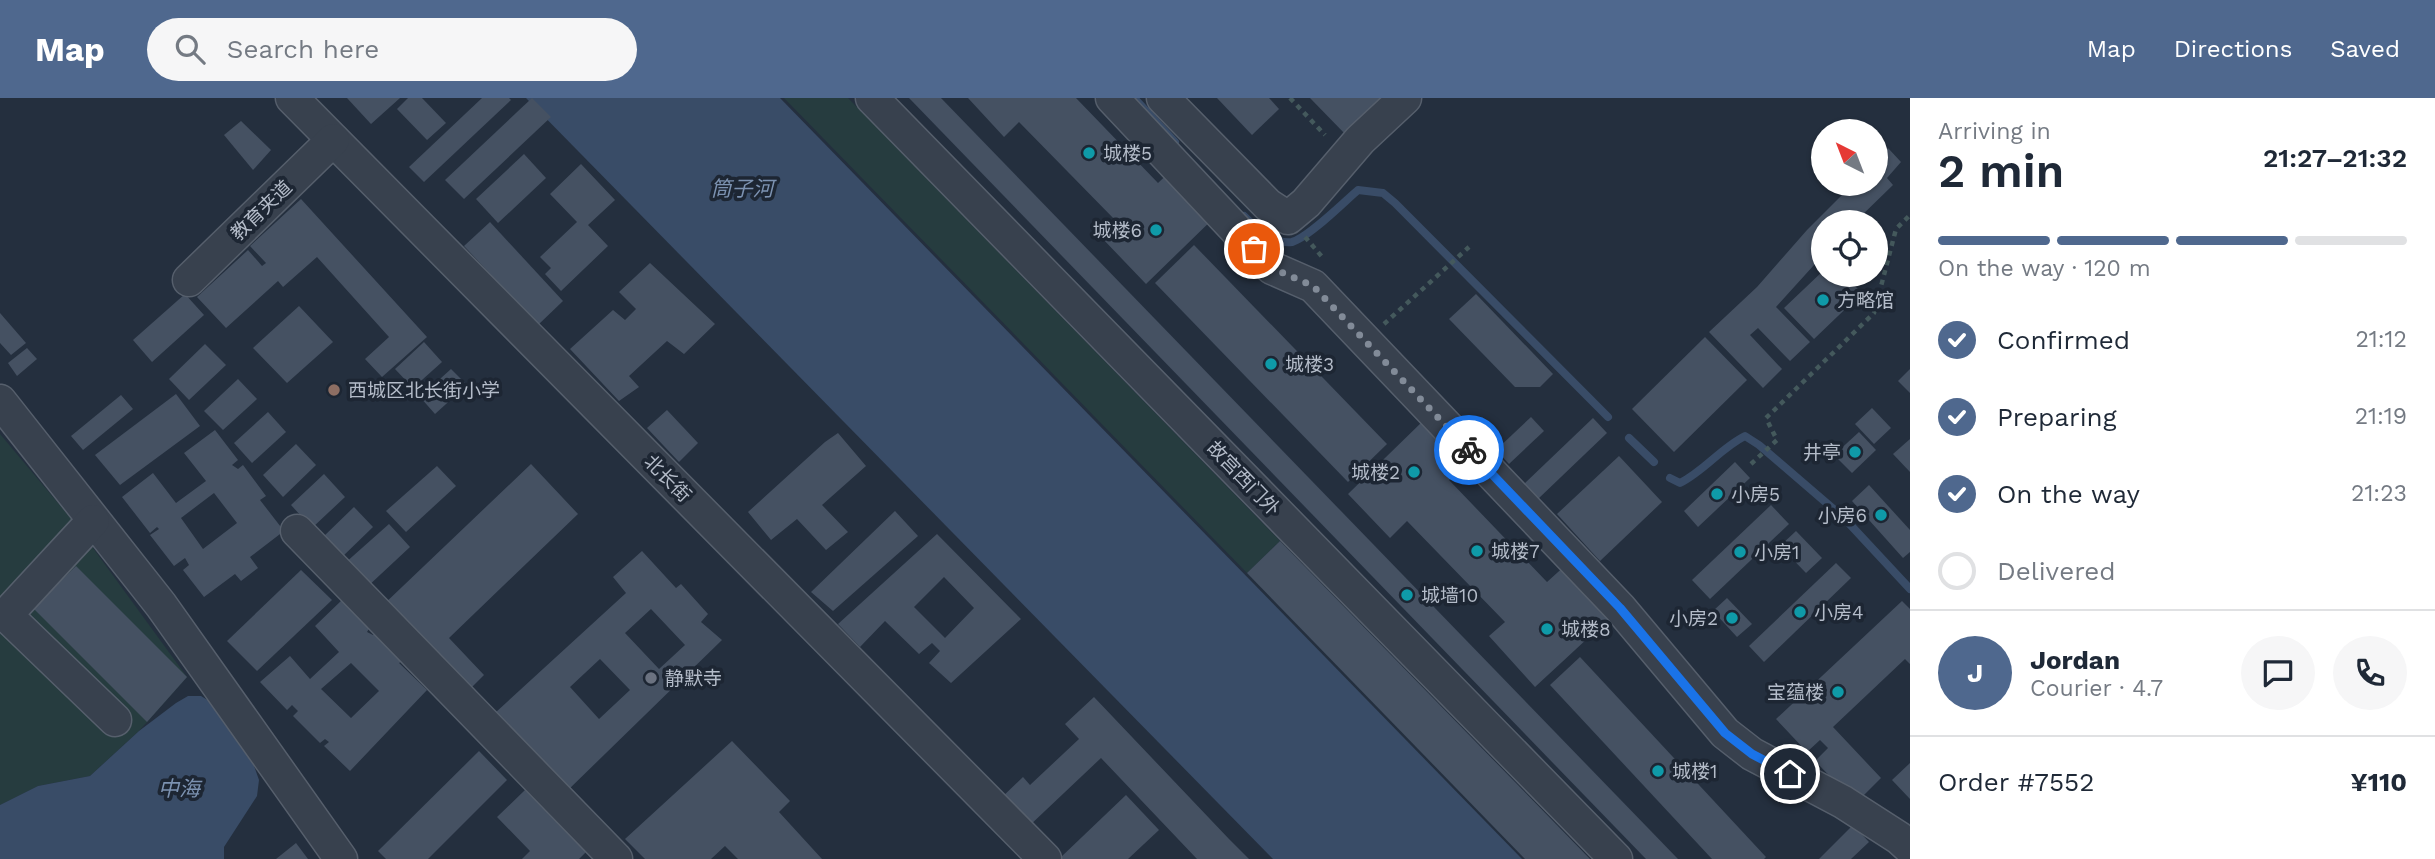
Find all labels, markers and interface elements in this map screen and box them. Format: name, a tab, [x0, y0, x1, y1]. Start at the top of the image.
search box	[147, 18, 637, 81]
text: Map	[35, 30, 105, 69]
icon: search	[171, 30, 209, 68]
text: Search here	[227, 34, 379, 64]
text: Map	[2087, 35, 2136, 63]
text: Directions	[2174, 35, 2292, 63]
text: Saved	[2330, 35, 2400, 63]
text: Arriving in	[1938, 118, 2051, 145]
north arrow	[1811, 119, 1888, 196]
map controls	[1811, 119, 1888, 287]
place label: 城楼5	[1103, 142, 1152, 165]
text: 21:27–21:32	[2263, 143, 2407, 173]
text: 2 min	[1938, 144, 2064, 198]
marker: 城楼5	[1081, 145, 1097, 161]
street label: 教育夹道	[226, 176, 297, 245]
water label: 筒子河	[711, 176, 777, 201]
button: locate	[1811, 210, 1888, 287]
place label: 城楼6	[1092, 219, 1142, 242]
pin	[1224, 219, 1284, 279]
marker: 城楼6	[1148, 222, 1164, 238]
icon: bag	[1235, 230, 1273, 268]
text: On the way · 120 m	[1938, 255, 2151, 282]
place label: 方略馆	[1837, 289, 1894, 312]
marker: 方略馆	[1815, 292, 1831, 308]
icon: check	[1938, 321, 1976, 359]
text: Confirmed	[1997, 325, 2130, 355]
text: 21:12	[2355, 326, 2407, 353]
place label: 城楼3	[1285, 353, 1334, 376]
marker: 城楼3	[1263, 356, 1279, 372]
place label: 西城区北长街小学	[348, 379, 500, 402]
marker: 西城区北长街小学	[326, 382, 342, 398]
icon: check	[1938, 398, 1976, 436]
text: Preparing	[1997, 402, 2117, 432]
text: 21:19	[2355, 403, 2407, 430]
courier	[1434, 415, 1504, 485]
icon: bike	[1450, 431, 1488, 469]
street label: 故宫西门外	[1202, 436, 1285, 521]
place label: 井亭	[1803, 441, 1841, 464]
marker: 井亭	[1847, 444, 1863, 460]
street label: 北长街	[639, 450, 696, 507]
place label: 城楼2	[1351, 461, 1400, 484]
marker: 城楼2	[1406, 464, 1422, 480]
icon: check	[1938, 475, 1976, 513]
text: On the way	[1997, 479, 2140, 509]
text: 21:23	[2351, 480, 2407, 507]
place label: 小房5	[1731, 483, 1780, 506]
marker: 小房5	[1709, 486, 1725, 502]
place label: 小房6	[1817, 504, 1867, 527]
marker: 小房6	[1873, 507, 1889, 523]
place label: 城楼7	[1491, 540, 1540, 563]
place label: 小房1	[1754, 541, 1799, 564]
marker: 城楼7	[1469, 543, 1485, 559]
marker: 小房1	[1732, 544, 1748, 560]
text: Delivered	[1997, 556, 2116, 586]
place label: 城墙10	[1421, 584, 1478, 607]
marker: 城墙10	[1399, 587, 1415, 603]
place label: 小房4	[1814, 601, 1864, 624]
marker: 小房4	[1792, 604, 1808, 620]
place label: 小房2	[1669, 607, 1718, 630]
marker: 小房2	[1724, 610, 1740, 626]
place label: 城楼8	[1561, 618, 1611, 641]
marker: 城楼8	[1539, 621, 1555, 637]
button: chat	[2241, 636, 2315, 710]
button: phone	[2333, 636, 2407, 710]
text: Jordan	[2030, 645, 2120, 675]
text: J	[1967, 658, 1983, 688]
place label: 静默寺	[665, 667, 722, 690]
marker: 静默寺	[643, 670, 659, 686]
text: Courier · 4.7	[2030, 675, 2163, 702]
place label: 宝蕴楼	[1767, 681, 1824, 704]
marker: 宝蕴楼	[1830, 684, 1846, 700]
pin	[1760, 744, 1820, 804]
icon: home	[1771, 755, 1809, 793]
place label: 城楼1	[1672, 760, 1717, 783]
marker: 城楼1	[1650, 763, 1666, 779]
text: Order #7552	[1938, 767, 2094, 797]
text: ¥110	[2351, 767, 2407, 797]
water label: 中海	[158, 776, 203, 801]

